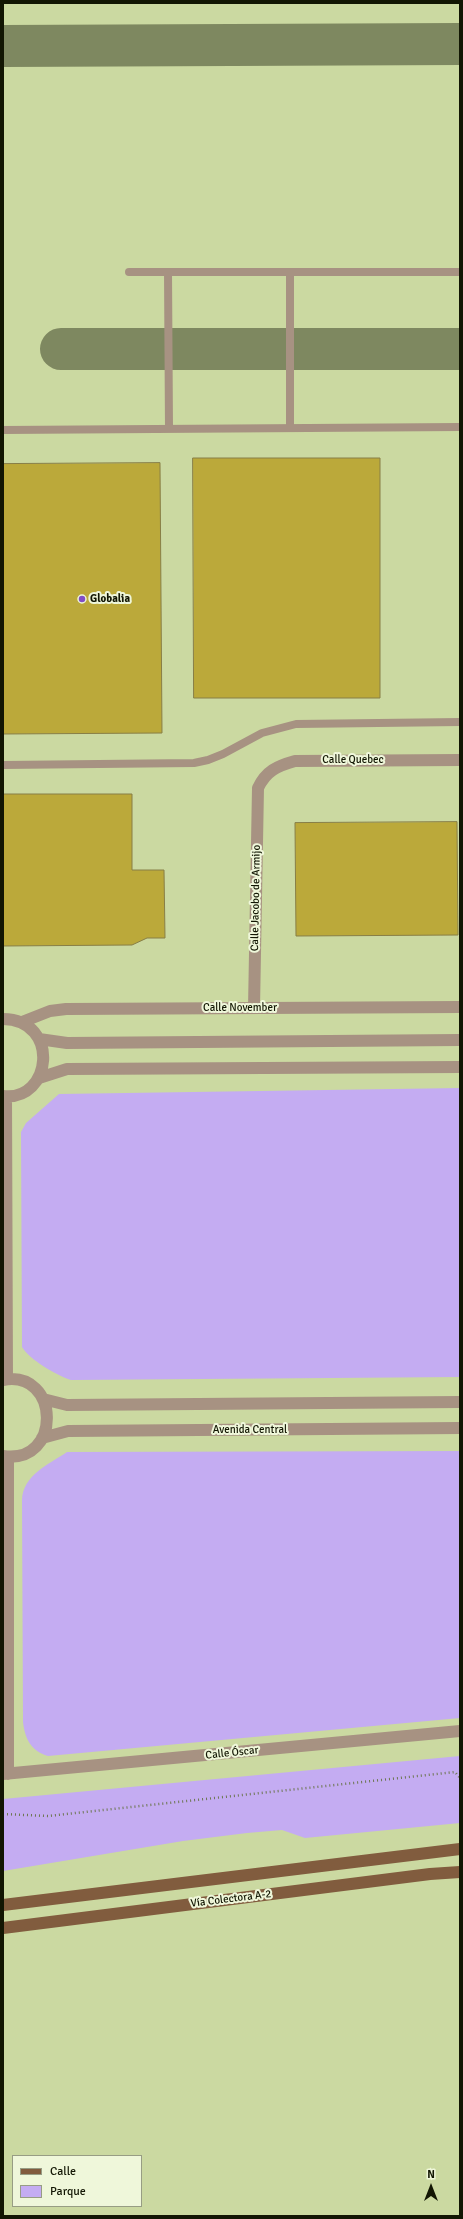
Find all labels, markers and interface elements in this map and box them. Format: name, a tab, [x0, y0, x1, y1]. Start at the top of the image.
place label: Globalia	[90, 592, 130, 606]
marker: Globalia	[77, 594, 87, 604]
street label: Calle Quebec	[322, 753, 384, 767]
street label: Calle Jacobo de Armijo	[248, 845, 264, 951]
street label: Calle November	[203, 1001, 277, 1015]
street label: Avenida Central	[213, 1423, 287, 1437]
street label: Calle Óscar	[205, 1744, 259, 1762]
street label: Vía Colectora A-2	[190, 1887, 272, 1911]
legend	[12, 2155, 142, 2207]
text: Calle	[50, 2164, 76, 2179]
north arrow	[411, 2167, 451, 2207]
text: N	[427, 2168, 435, 2181]
text: Parque	[50, 2184, 86, 2199]

